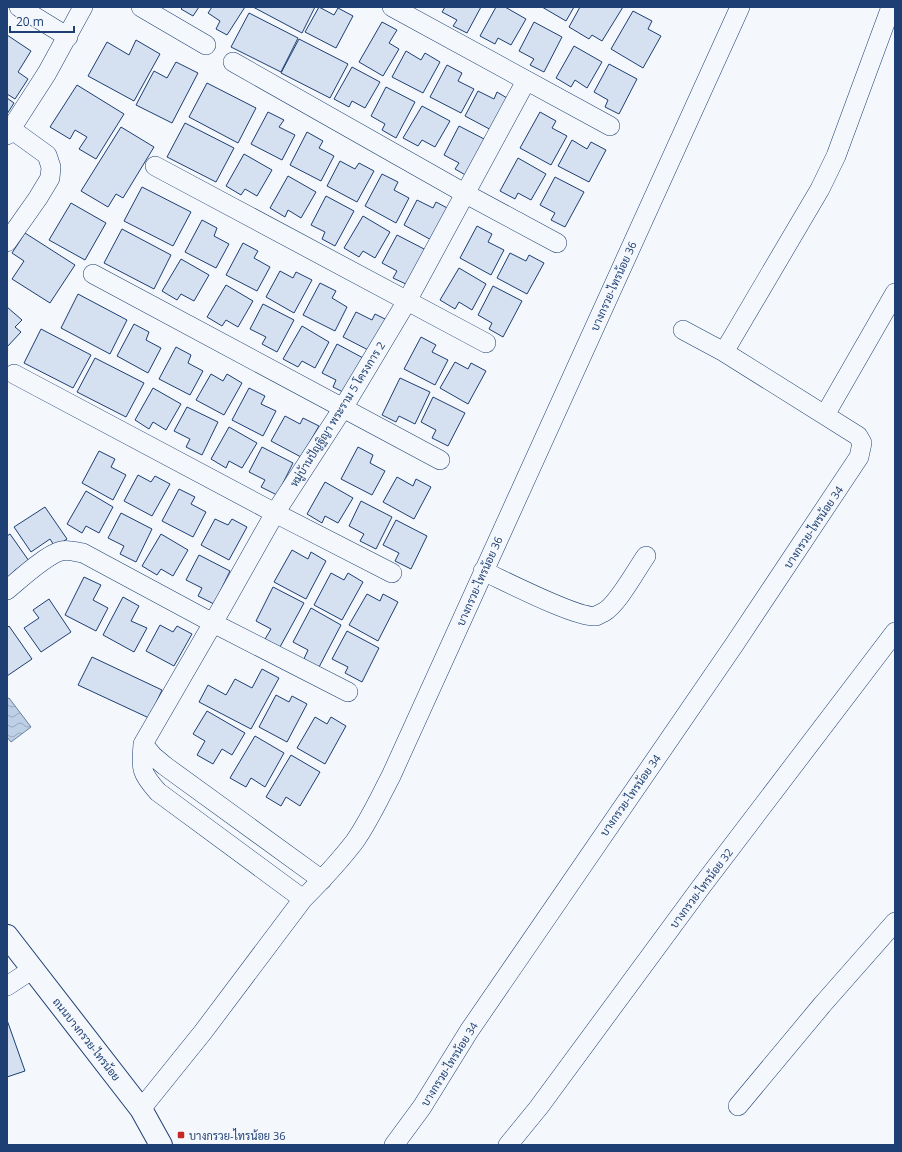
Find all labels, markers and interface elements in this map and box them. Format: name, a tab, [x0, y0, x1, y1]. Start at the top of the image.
scale bar	[10, 8, 74, 34]
text: 20 m	[16, 13, 44, 30]
street label: บางกรวย-ไทรน้อย 36	[587, 239, 639, 333]
street label: หมู่บ้านปัญฐิญา พระราม 5 โครงการ 2	[286, 339, 389, 490]
street label: บางกรวย-ไทรน้อย 34	[780, 482, 847, 571]
street label: บางกรวย-ไทรน้อย 36	[453, 534, 505, 628]
street label: บางกรวย-ไทรน้อย 34	[596, 751, 664, 839]
street label: บางกรวย-ไทรน้อย 32	[666, 845, 736, 931]
street label: ถนนบางกรวย-ไทรน้อย	[50, 994, 124, 1084]
street label: บางกรวย-ไทรน้อย 34	[417, 1018, 481, 1109]
place label: บางกรวย-ไทรน้อย 36	[189, 1128, 286, 1143]
marker: บางกรวย-ไทรน้อย 36	[176, 1130, 186, 1140]

